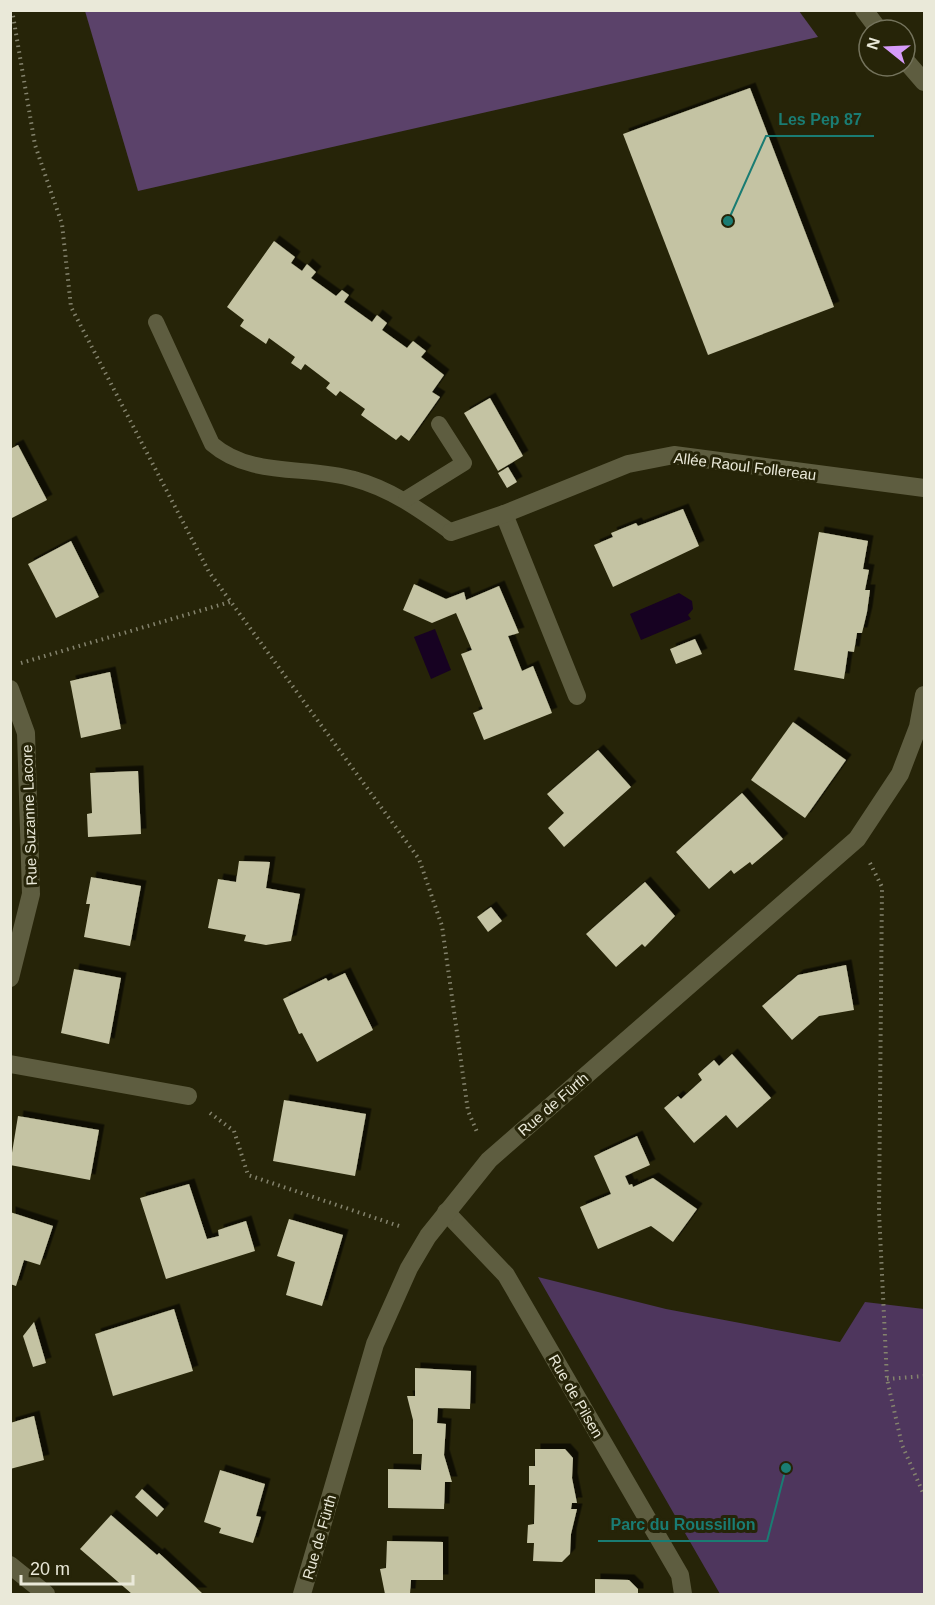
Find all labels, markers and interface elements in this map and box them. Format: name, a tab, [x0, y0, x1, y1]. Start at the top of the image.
north arrow	[857, 18, 917, 78]
text: N	[863, 35, 883, 52]
callout: Les Pep 87	[766, 102, 874, 136]
text: Les Pep 87	[778, 111, 862, 128]
street label: Allée Raoul Follereau	[673, 449, 817, 483]
street label: Rue Suzanne Lacore	[18, 744, 40, 886]
street label: Rue de Fürth	[514, 1069, 592, 1139]
street label: Rue de Pilsen	[545, 1351, 607, 1441]
street label: Rue de Fürth	[299, 1493, 339, 1581]
callout: Parc du Roussillon	[598, 1507, 767, 1541]
text: Parc du Roussillon	[611, 1516, 755, 1533]
scale bar	[21, 1548, 134, 1586]
text: 20 m	[30, 1559, 70, 1579]

